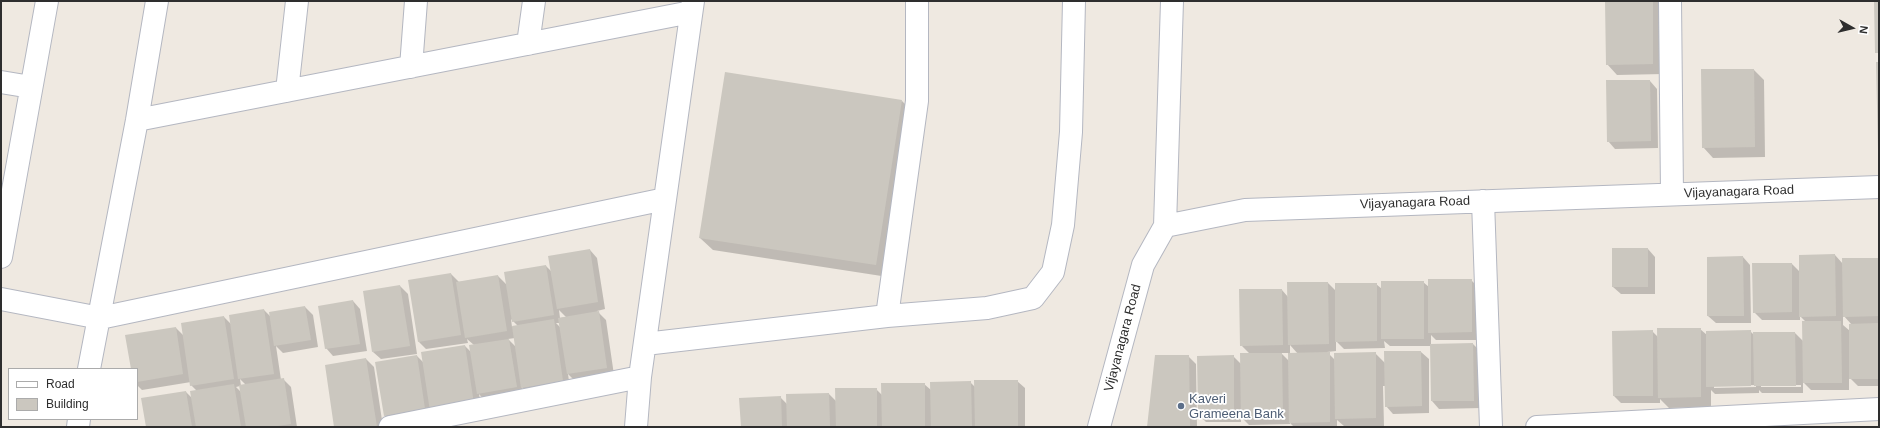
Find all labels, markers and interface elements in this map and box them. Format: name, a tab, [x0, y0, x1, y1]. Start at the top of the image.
north arrow	[1832, 8, 1872, 48]
text: N	[1857, 25, 1870, 34]
street label: Vijayanagara Road	[1684, 182, 1794, 202]
street label: Vijayanagara Road	[1360, 193, 1470, 213]
street label: Vijayanagara Road	[1101, 283, 1145, 393]
legend	[8, 368, 138, 420]
text: Road	[46, 377, 75, 391]
place label: Kaveri Grameena Bank	[1189, 391, 1284, 422]
text: Building	[46, 397, 89, 411]
marker: Kaveri Grameena Bank	[1176, 401, 1186, 411]

